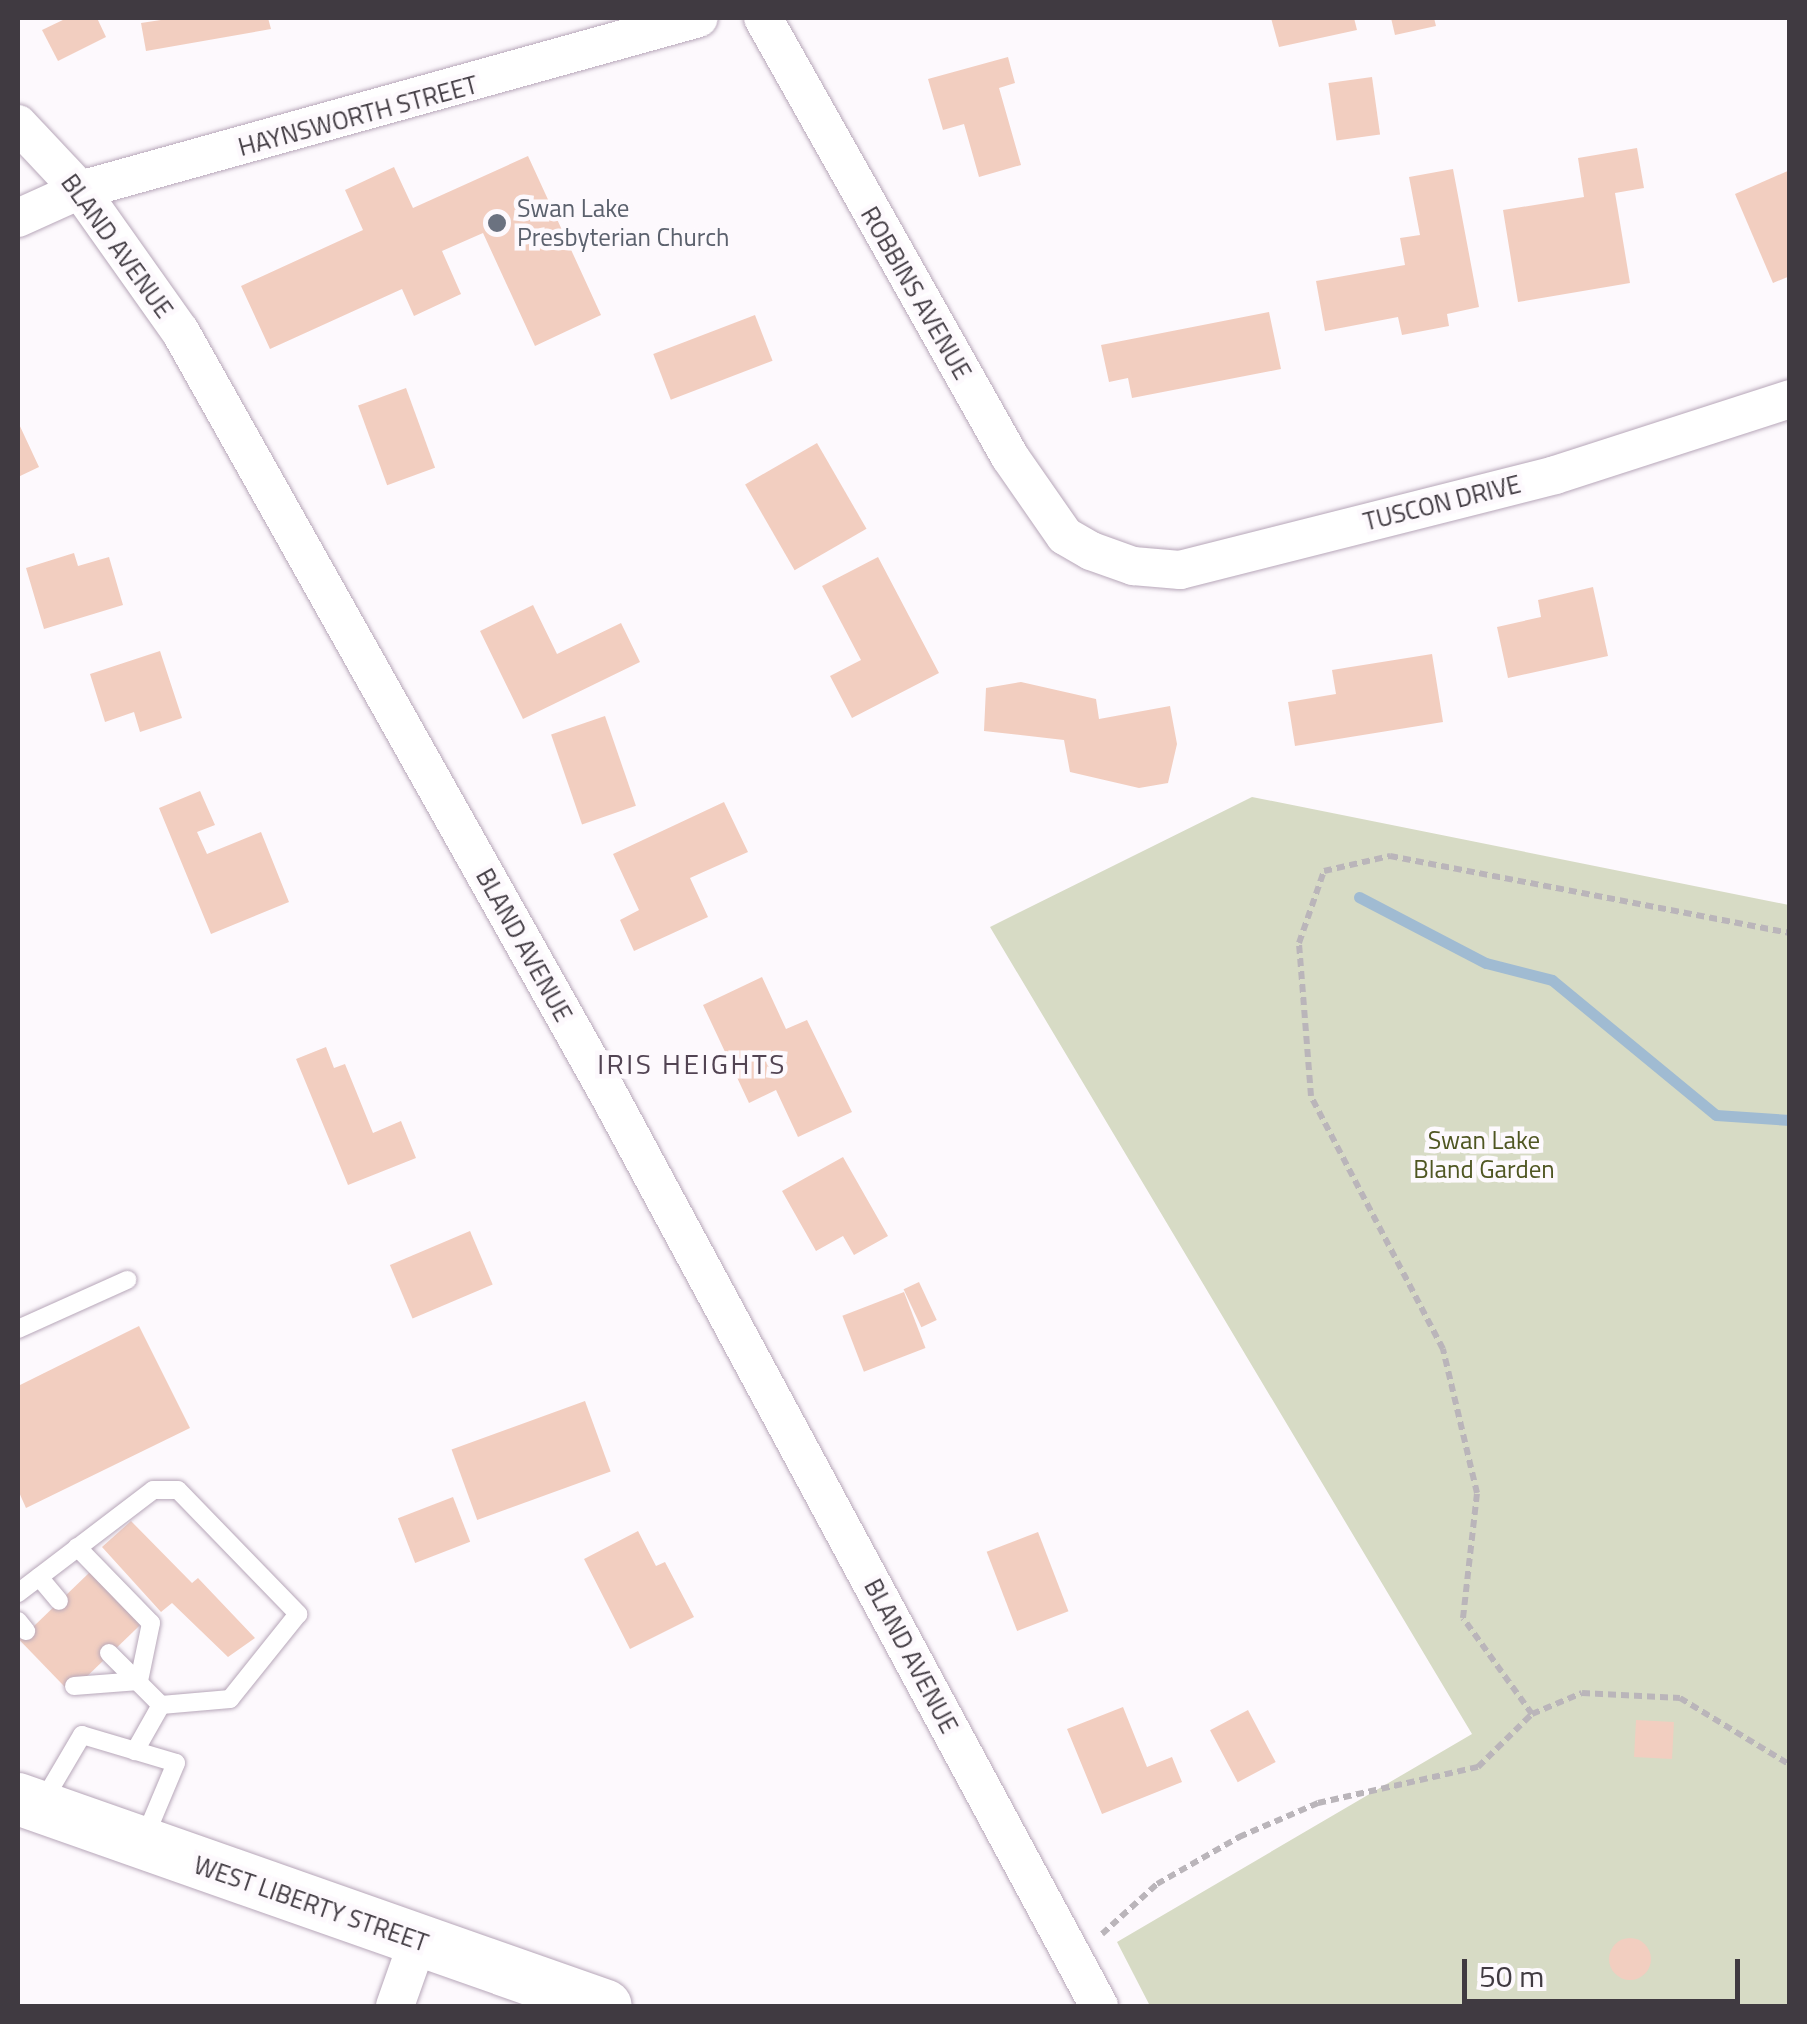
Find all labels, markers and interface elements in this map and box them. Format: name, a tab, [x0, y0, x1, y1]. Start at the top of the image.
street label: HAYNSWORTH STREET	[235, 70, 481, 162]
street label: BLAND AVENUE	[55, 168, 179, 324]
place label: Swan Lake Presbyterian Church	[517, 194, 729, 253]
street label: ROBBINS AVENUE	[854, 201, 978, 385]
marker: Swan Lake Presbyterian Church	[486, 212, 508, 234]
street label: TUSCON DRIVE	[1360, 469, 1524, 537]
street label: BLAND AVENUE	[470, 863, 578, 1027]
district label: IRIS HEIGHTS	[597, 1047, 787, 1081]
park label: Swan Lake Bland Garden	[1413, 1126, 1555, 1185]
street label: BLAND AVENUE	[858, 1574, 964, 1738]
street label: WEST LIBERTY STREET	[190, 1850, 432, 1958]
scale bar	[1467, 1939, 1744, 2001]
text: 50 m	[1479, 1953, 1544, 1999]

